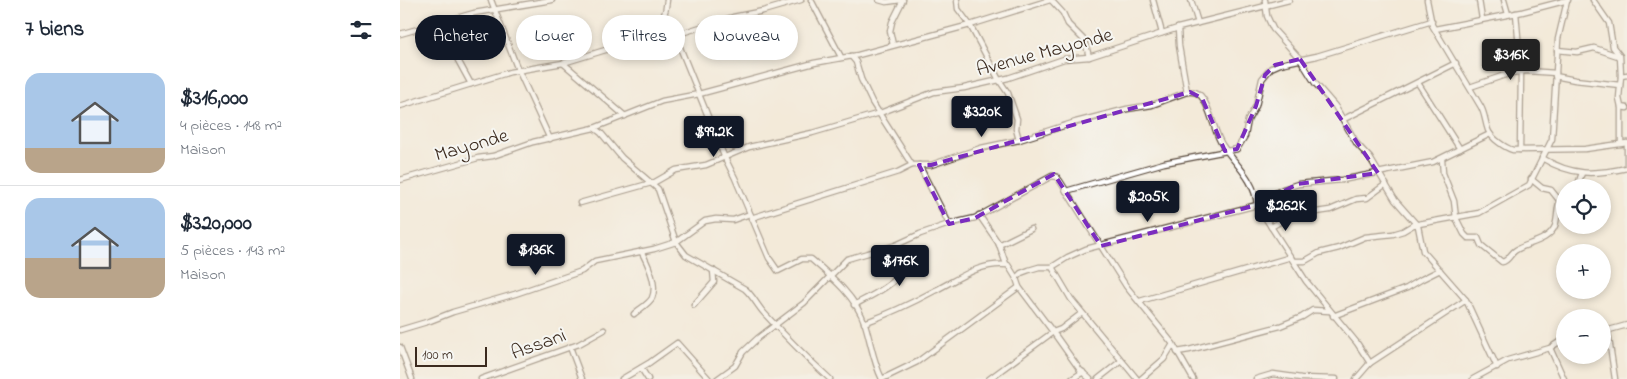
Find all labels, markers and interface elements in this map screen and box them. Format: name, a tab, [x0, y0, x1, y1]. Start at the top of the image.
text: 7 biens	[25, 15, 84, 45]
chip: Acheter	[415, 15, 506, 60]
chip: Louer	[516, 15, 592, 60]
chip: Filtres	[602, 15, 685, 60]
chip: Nouveau	[695, 15, 798, 60]
icon: filters	[347, 16, 375, 44]
street label: Avenue Mayonde	[973, 21, 1116, 86]
pin: $316K	[1476, 38, 1546, 81]
text: $316K	[1493, 43, 1529, 67]
text: $316,000	[180, 84, 248, 114]
icon: home	[65, 93, 125, 153]
pin: $320K	[947, 96, 1017, 138]
text: $320K	[963, 100, 1001, 124]
text: 4 pièces · 148 m²	[180, 114, 282, 138]
pin: $99.2K	[673, 116, 755, 158]
text: $99.2K	[695, 120, 733, 144]
street label: Mayonde	[432, 122, 512, 171]
text: Maison	[180, 138, 226, 162]
map controls	[1556, 179, 1611, 364]
button: locate	[1556, 179, 1611, 234]
pin: $205K	[1113, 180, 1183, 223]
text: $205K	[1127, 185, 1169, 209]
pin: $262K	[1251, 190, 1321, 232]
text: $262K	[1266, 194, 1306, 218]
text: $320,000	[180, 209, 252, 239]
icon: home	[65, 218, 125, 278]
pin: $136K	[501, 234, 571, 276]
text: $136K	[518, 238, 554, 262]
text: 5 pièces · 143 m²	[180, 239, 285, 263]
pin: $176K	[865, 244, 935, 287]
button: +	[1556, 244, 1611, 299]
text: $176K	[882, 249, 918, 273]
text: Maison	[180, 263, 226, 287]
button: −	[1556, 309, 1611, 364]
street label: Assani	[507, 322, 571, 369]
scale bar	[415, 344, 488, 367]
text: 100 m	[422, 345, 453, 366]

